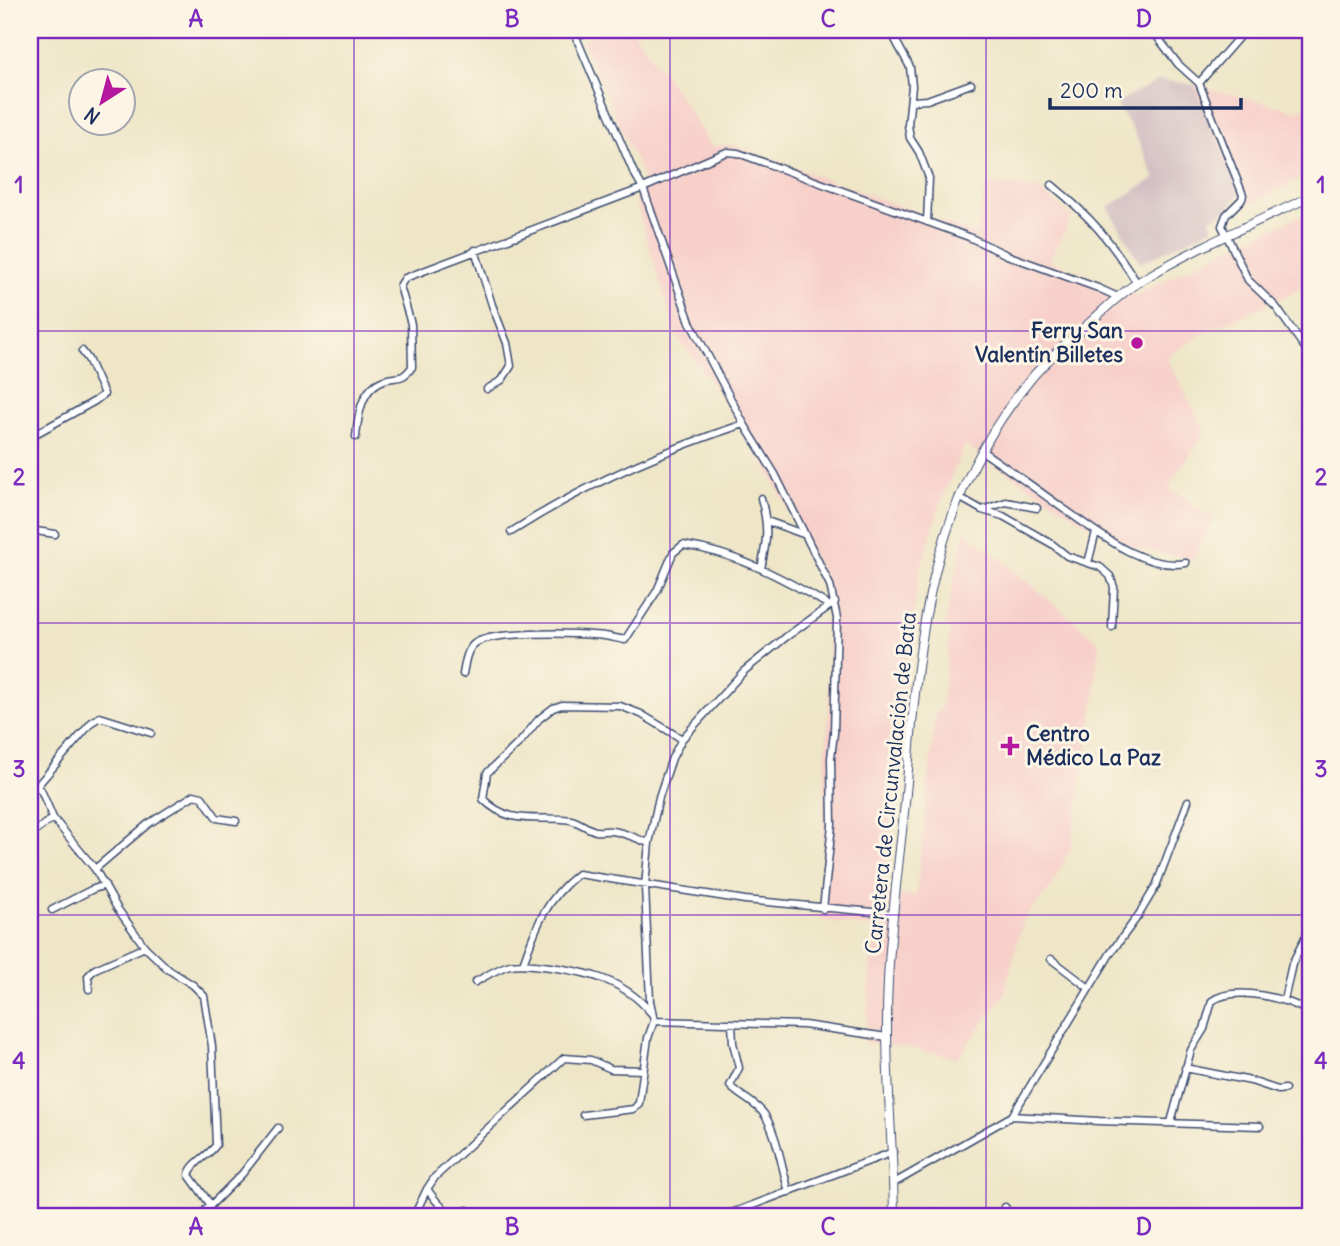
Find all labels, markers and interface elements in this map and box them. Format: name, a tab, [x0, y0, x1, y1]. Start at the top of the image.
text: A	[189, 4, 204, 33]
text: B	[504, 4, 520, 33]
text: C	[820, 4, 836, 33]
text: D	[1136, 4, 1152, 33]
north arrow	[66, 66, 136, 136]
scale bar	[1050, 66, 1240, 110]
text: 200 m	[1060, 77, 1123, 104]
text: N	[80, 102, 104, 129]
text: 1	[14, 170, 24, 199]
text: 1	[1316, 170, 1326, 199]
place label: Ferry San Valentín Billetes	[975, 317, 1123, 368]
marker: Ferry San Valentín Billetes	[1129, 335, 1145, 351]
text: 2	[13, 462, 26, 491]
text: 2	[1315, 462, 1328, 491]
street label: Carretera de Circunvalación de Bata	[859, 611, 922, 955]
place label: Centro Médico La Paz	[1026, 720, 1161, 771]
marker: Centro Médico La Paz	[1000, 736, 1020, 756]
text: 3	[12, 754, 26, 783]
text: 3	[1314, 754, 1328, 783]
text: 4	[12, 1046, 26, 1075]
text: 4	[1314, 1046, 1328, 1075]
text: A	[189, 1212, 204, 1241]
text: B	[504, 1212, 520, 1241]
text: C	[820, 1212, 836, 1241]
text: D	[1136, 1212, 1152, 1241]

